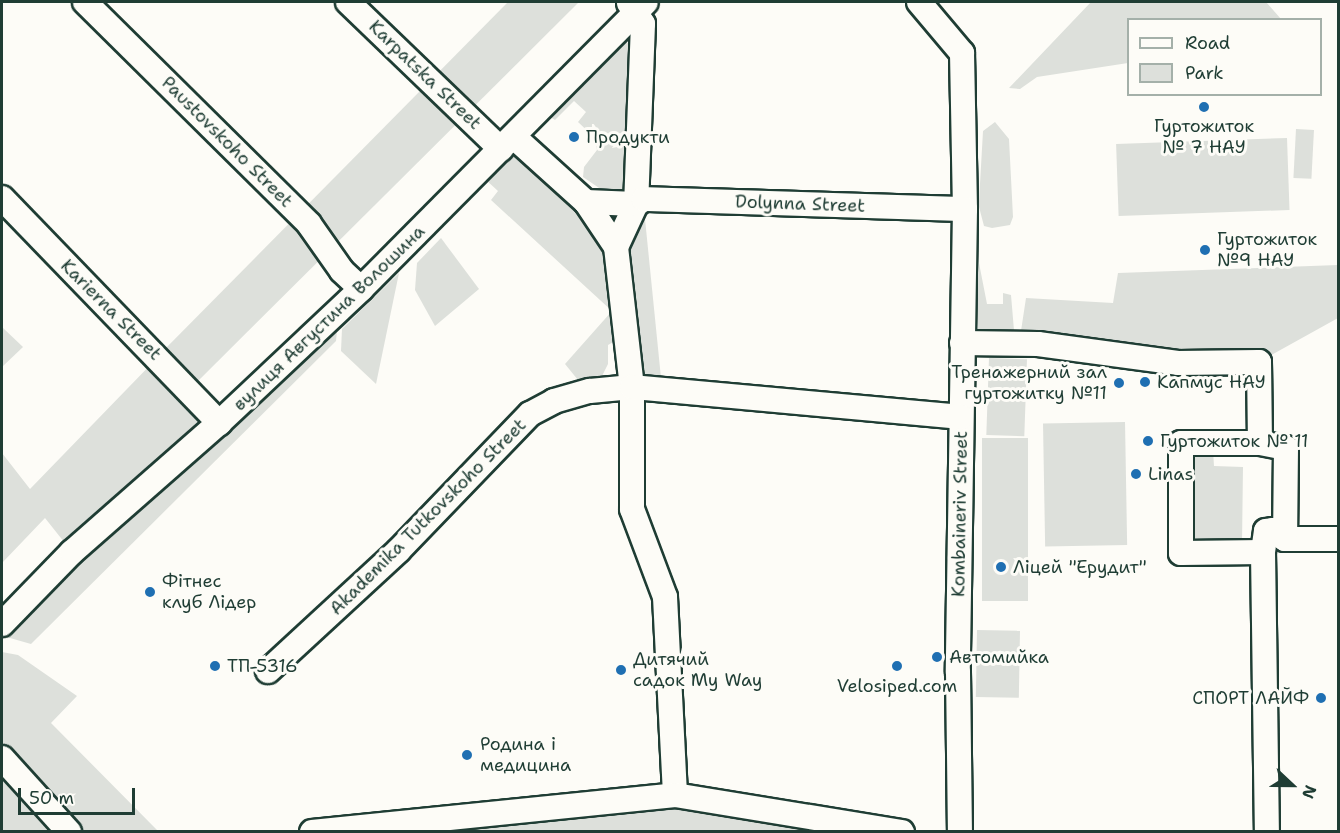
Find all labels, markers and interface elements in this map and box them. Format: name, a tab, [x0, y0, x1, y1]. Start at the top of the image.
street label: Karpatska Street	[364, 16, 486, 134]
legend	[1127, 18, 1322, 96]
text: Road	[1185, 31, 1230, 55]
text: Park	[1185, 61, 1224, 85]
street label: Paustovskoho Street	[157, 72, 297, 212]
marker: Гуртожиток № 7 НАУ	[1197, 100, 1211, 114]
place label: Гуртожиток № 7 НАУ	[1154, 116, 1254, 158]
place label: Продукти	[586, 126, 670, 148]
marker: Продукти	[567, 130, 581, 144]
street label: Dolynna Street	[735, 191, 865, 217]
street label: вулиця Августина Волошина	[229, 221, 429, 415]
place label: Гуртожиток №9 НАУ	[1217, 229, 1317, 272]
marker: Гуртожиток №9 НАУ	[1198, 243, 1212, 257]
street label: Karierna Street	[56, 255, 166, 365]
place label: Тренажерний зал гуртожитку №11	[951, 362, 1107, 404]
place label: Капмус НАУ	[1157, 371, 1266, 393]
marker: Капмус НАУ	[1138, 375, 1152, 389]
marker: Тренажерний зал гуртожитку №11	[1112, 376, 1126, 390]
street label: Akademika Tutkovskoho Street	[325, 414, 531, 620]
place label: Гуртожиток № 11	[1160, 430, 1309, 452]
street label: Kombaineriv Street	[948, 431, 972, 597]
marker: Гуртожиток № 11	[1141, 434, 1155, 448]
place label: Linas	[1148, 463, 1193, 485]
marker: Linas	[1129, 467, 1143, 481]
place label: Ліцей "Ерудит"	[1013, 556, 1147, 578]
marker: Ліцей "Ерудит"	[994, 560, 1008, 574]
place label: Фітнес клуб Лідер	[162, 571, 256, 614]
marker: Фітнес клуб Лідер	[143, 585, 157, 599]
place label: Автомийка	[949, 646, 1049, 668]
place label: Дитячий садок My Way	[633, 649, 762, 692]
marker: Автомийка	[930, 650, 944, 664]
place label: ТП-5316	[227, 655, 298, 677]
marker: ТП-5316	[208, 659, 222, 673]
marker: Velosiped.com	[890, 659, 904, 673]
marker: Дитячий садок My Way	[614, 663, 628, 677]
place label: Velosiped.com	[837, 675, 957, 697]
place label: СПОРТ ЛАЙФ	[1192, 687, 1309, 709]
marker: СПОРТ ЛАЙФ	[1314, 691, 1328, 705]
place label: Родина і медицина	[480, 734, 571, 777]
marker: Родина і медицина	[458, 746, 476, 764]
north arrow	[1262, 755, 1322, 815]
scale bar	[21, 776, 138, 814]
text: N	[1297, 782, 1321, 802]
text: 50 m	[29, 786, 74, 810]

